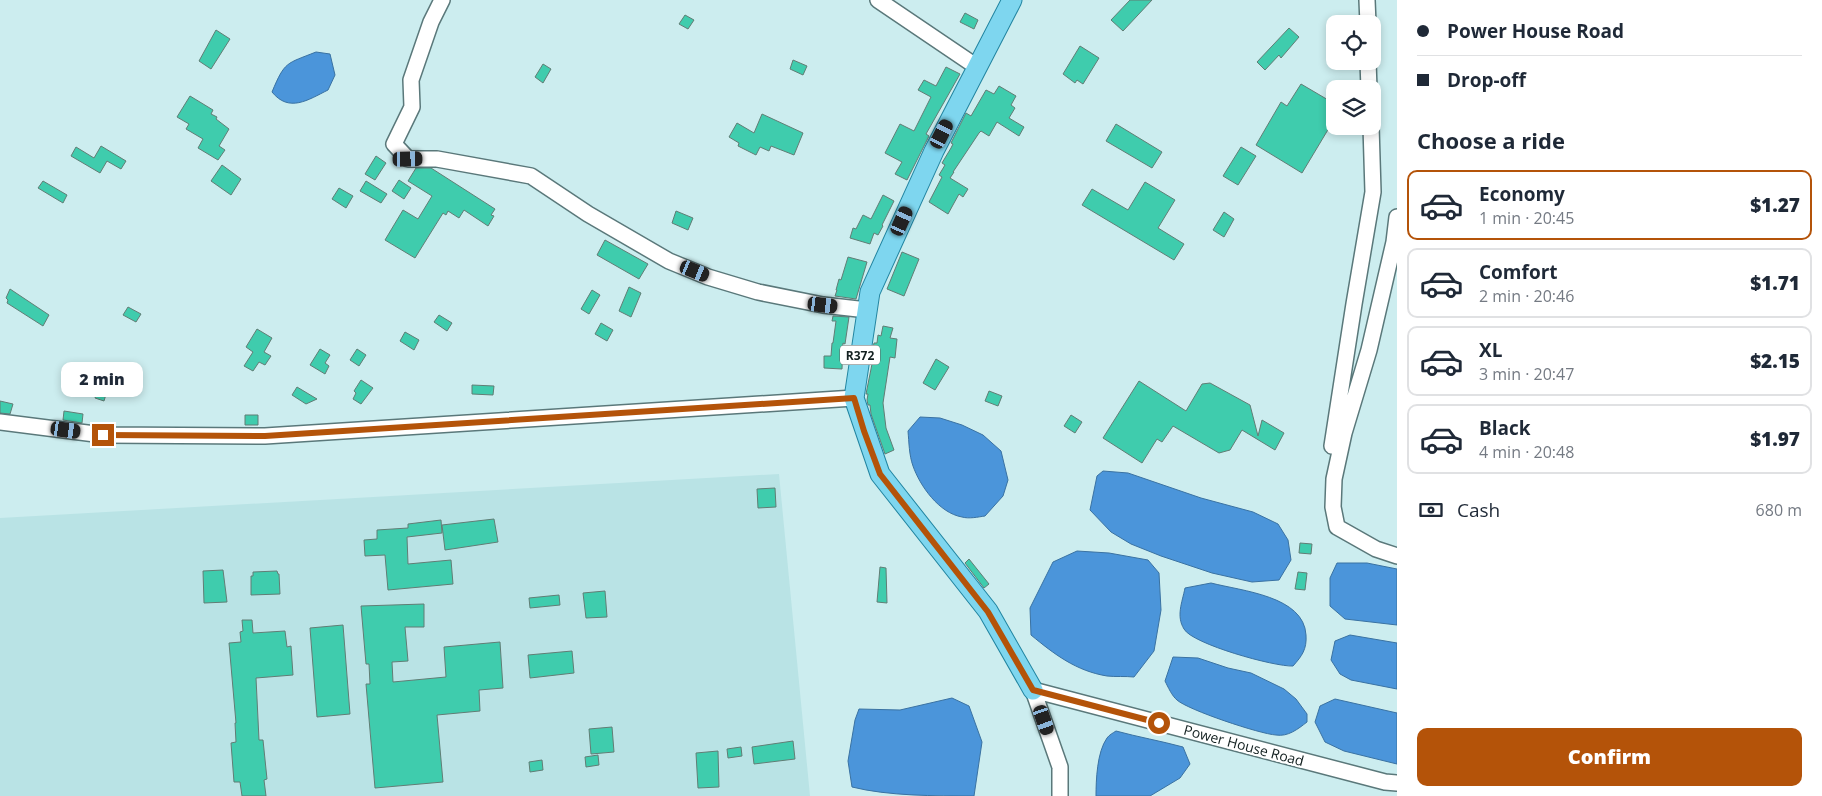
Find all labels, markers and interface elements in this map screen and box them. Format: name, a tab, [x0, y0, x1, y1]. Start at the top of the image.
map controls	[1326, 15, 1381, 135]
button: locate	[1326, 15, 1381, 70]
text: Power House Road	[1447, 18, 1624, 44]
text: Drop-off	[1447, 67, 1526, 93]
button: layers	[1326, 80, 1381, 135]
car	[928, 117, 955, 151]
text: Choose a ride	[1417, 125, 1565, 155]
car	[392, 151, 423, 167]
text: Economy	[1479, 181, 1565, 207]
icon: car	[1419, 183, 1464, 228]
text: $1.27	[1750, 192, 1800, 218]
car	[889, 204, 914, 238]
text: 1 min · 20:45	[1479, 207, 1574, 229]
car	[678, 258, 711, 284]
text: Comfort	[1479, 259, 1558, 285]
icon: car	[1419, 261, 1464, 306]
text: $1.71	[1750, 270, 1800, 296]
text: 2 min · 20:46	[1479, 285, 1574, 307]
car	[807, 296, 838, 314]
text: XL	[1479, 337, 1502, 363]
icon: car	[1419, 339, 1464, 384]
road number: R372	[840, 346, 880, 364]
text: $2.15	[1750, 348, 1800, 374]
callout: 2 min	[62, 362, 144, 398]
text: 3 min · 20:47	[1479, 363, 1574, 385]
text: 2 min	[79, 368, 125, 390]
text: Black	[1479, 415, 1531, 441]
icon: car	[1419, 417, 1464, 462]
car	[50, 420, 81, 440]
route end	[92, 424, 114, 446]
text: $1.97	[1750, 426, 1800, 452]
text: 4 min · 20:48	[1479, 441, 1574, 463]
icon: cash	[1417, 496, 1445, 524]
text: Cash	[1457, 497, 1500, 523]
text: 680 m	[1756, 499, 1802, 521]
car	[1032, 703, 1055, 737]
route start	[1148, 712, 1170, 734]
street label: Power House Road	[1182, 720, 1306, 770]
button: Confirm	[1417, 728, 1802, 786]

